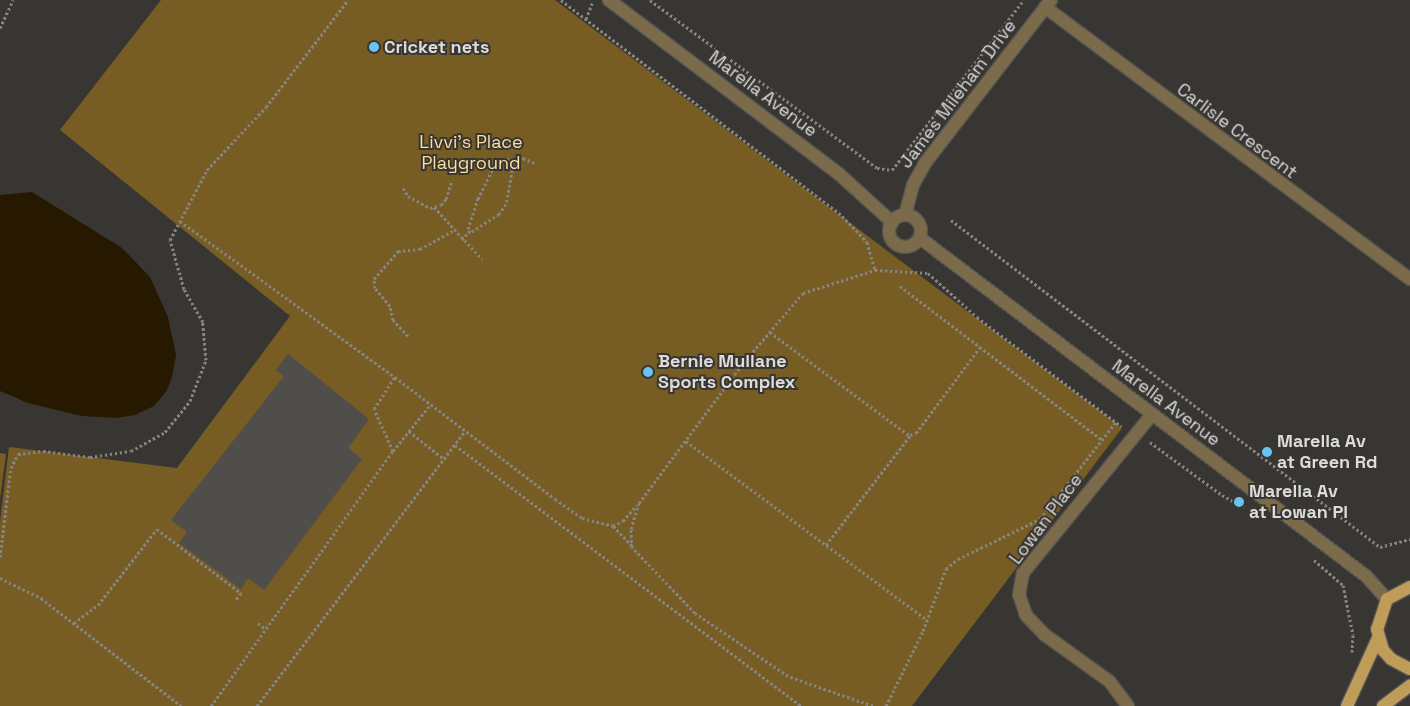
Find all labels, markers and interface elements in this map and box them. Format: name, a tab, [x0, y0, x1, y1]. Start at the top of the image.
street label: James Mileham Drive	[895, 15, 1021, 173]
place label: Cricket nets	[384, 36, 489, 58]
marker: Cricket nets	[368, 41, 380, 53]
street label: Marella Avenue	[704, 46, 822, 142]
street label: Carlisle Crescent	[1172, 79, 1302, 183]
park label: Livvi's Place Playground	[419, 132, 523, 174]
place label: Bernie Mullane Sports Complex	[658, 351, 795, 394]
street label: Marella Avenue	[1107, 355, 1225, 451]
marker: Bernie Mullane Sports Complex	[642, 366, 654, 378]
place label: Marella Av at Green Rd	[1277, 431, 1378, 474]
marker: Marella Av at Green Rd	[1261, 446, 1273, 458]
street label: Lowan Place	[1005, 469, 1087, 569]
place label: Marella Av at Lowan Pl	[1249, 481, 1348, 524]
marker: Marella Av at Lowan Pl	[1233, 496, 1245, 508]

